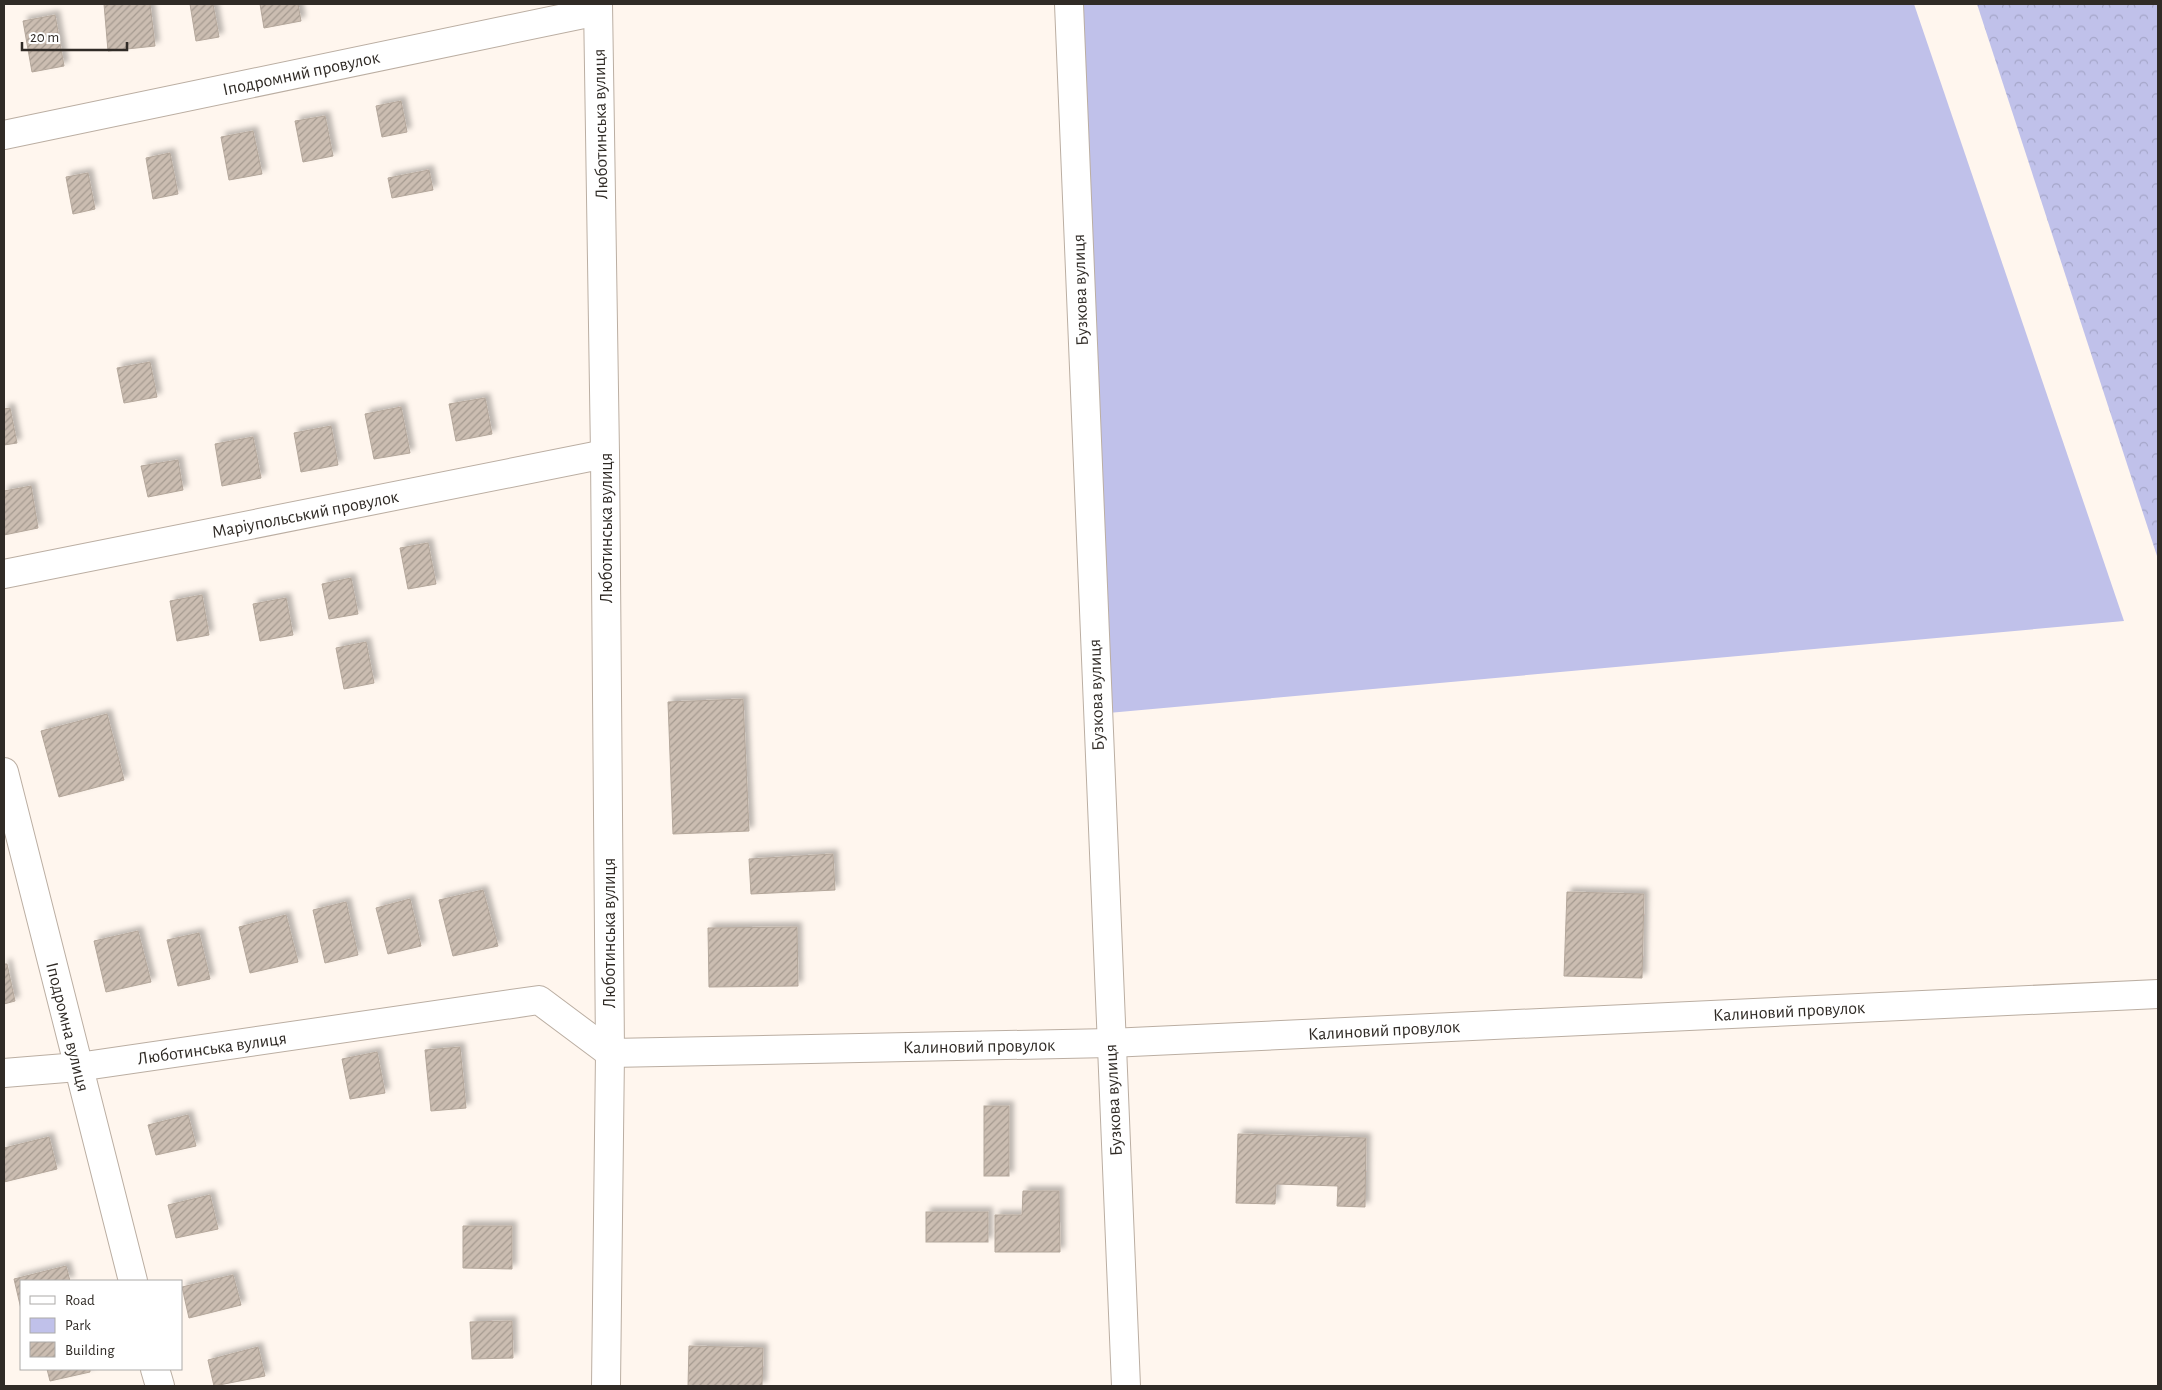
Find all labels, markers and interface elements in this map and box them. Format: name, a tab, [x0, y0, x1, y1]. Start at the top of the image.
scale bar	[22, 20, 128, 52]
text: 20 m	[30, 30, 59, 45]
street label: Іподромний провулок	[221, 48, 382, 99]
street label: Люботинська вулиця	[590, 49, 611, 199]
street label: Бузкова вулиця	[1070, 234, 1092, 346]
street label: Люботинська вулиця	[597, 453, 616, 603]
street label: Маріупольський провулок	[210, 488, 401, 542]
street label: Бузкова вулиця	[1086, 639, 1108, 751]
street label: Люботинська вулиця	[600, 858, 619, 1008]
street label: Іподромна вулиця	[42, 961, 92, 1094]
street label: Калиновий провулок	[1713, 999, 1866, 1025]
street label: Калиновий провулок	[1308, 1018, 1461, 1044]
street label: Люботинська вулиця	[136, 1029, 288, 1068]
street label: Калиновий провулок	[903, 1037, 1056, 1057]
street label: Бузкова вулиця	[1102, 1043, 1126, 1156]
legend	[20, 1280, 182, 1370]
text: Road	[65, 1293, 95, 1308]
text: Park	[65, 1318, 91, 1333]
text: Building	[65, 1343, 115, 1358]

